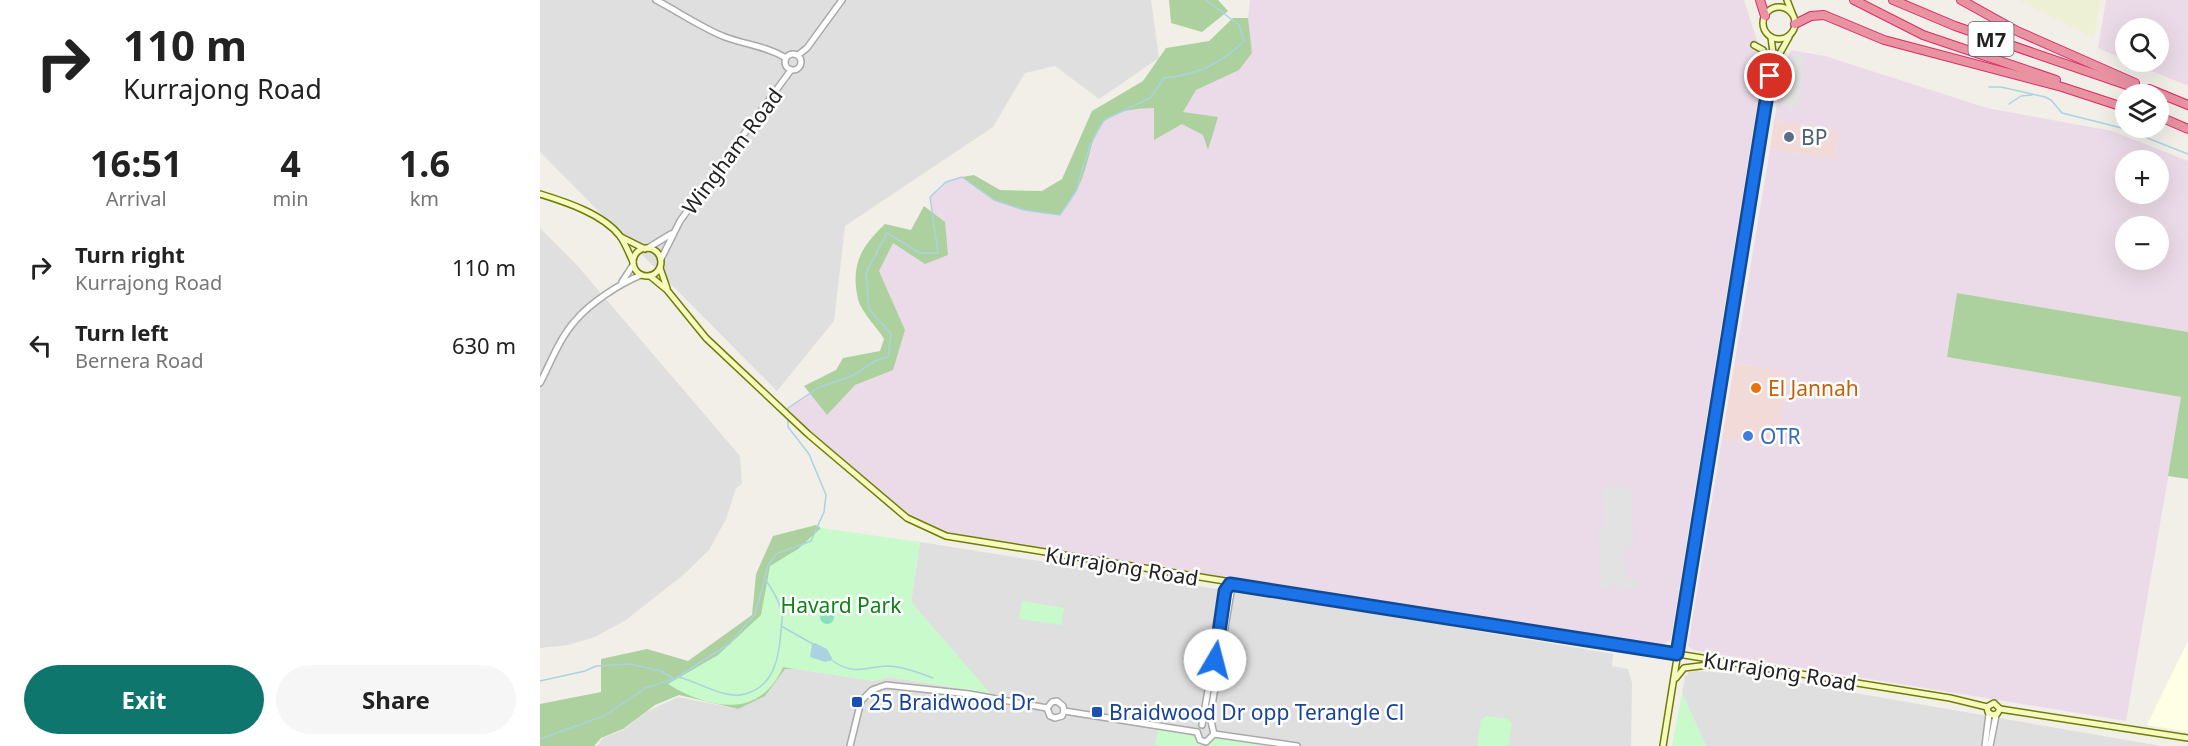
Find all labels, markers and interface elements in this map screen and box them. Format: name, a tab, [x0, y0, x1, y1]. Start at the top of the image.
text: 110 m	[123, 16, 247, 73]
map controls	[2115, 18, 2169, 270]
button: search	[2115, 18, 2169, 72]
road number: M7	[1968, 22, 2014, 56]
icon: right	[24, 24, 102, 102]
pin	[1744, 50, 1795, 101]
icon: arrive	[1753, 59, 1786, 92]
text: Kurrajong Road	[123, 70, 322, 107]
street label: Wingham Road	[675, 82, 789, 220]
button: layers	[2115, 84, 2169, 138]
place label: BP	[1801, 123, 1827, 151]
marker: BP	[1782, 130, 1796, 144]
text: 16:51	[90, 139, 182, 188]
text: 4	[280, 139, 301, 188]
text: 1.6	[399, 139, 450, 188]
button: +	[2115, 150, 2169, 204]
text: Arrival	[106, 185, 167, 212]
text: min	[272, 185, 309, 212]
text: km	[410, 185, 439, 212]
button: −	[2115, 216, 2169, 270]
text: Turn right	[75, 239, 185, 269]
icon: right	[24, 251, 57, 284]
text: 110 m	[452, 252, 516, 282]
text: Kurrajong Road	[75, 269, 222, 296]
text: Turn left	[75, 317, 169, 347]
icon: left	[24, 329, 57, 362]
text: 630 m	[452, 330, 516, 360]
text: Bernera Road	[75, 347, 204, 374]
place label: El Jannah	[1768, 374, 1859, 402]
marker: El Jannah	[1749, 381, 1763, 395]
place label: OTR	[1760, 422, 1801, 450]
marker: OTR	[1741, 429, 1755, 443]
street label: Kurrajong Road	[1043, 540, 1201, 592]
park label: Havard Park	[781, 591, 902, 619]
position arrow	[1183, 628, 1247, 692]
street label: Kurrajong Road	[1701, 645, 1859, 697]
button: Exit	[24, 665, 264, 734]
button: Share	[276, 665, 516, 734]
place label: 25 Braidwood Dr	[869, 688, 1035, 716]
marker: 25 Braidwood Dr	[850, 695, 864, 709]
place label: Braidwood Dr opp Terangle Cl	[1109, 698, 1404, 726]
marker: Braidwood Dr opp Terangle Cl	[1090, 705, 1104, 719]

